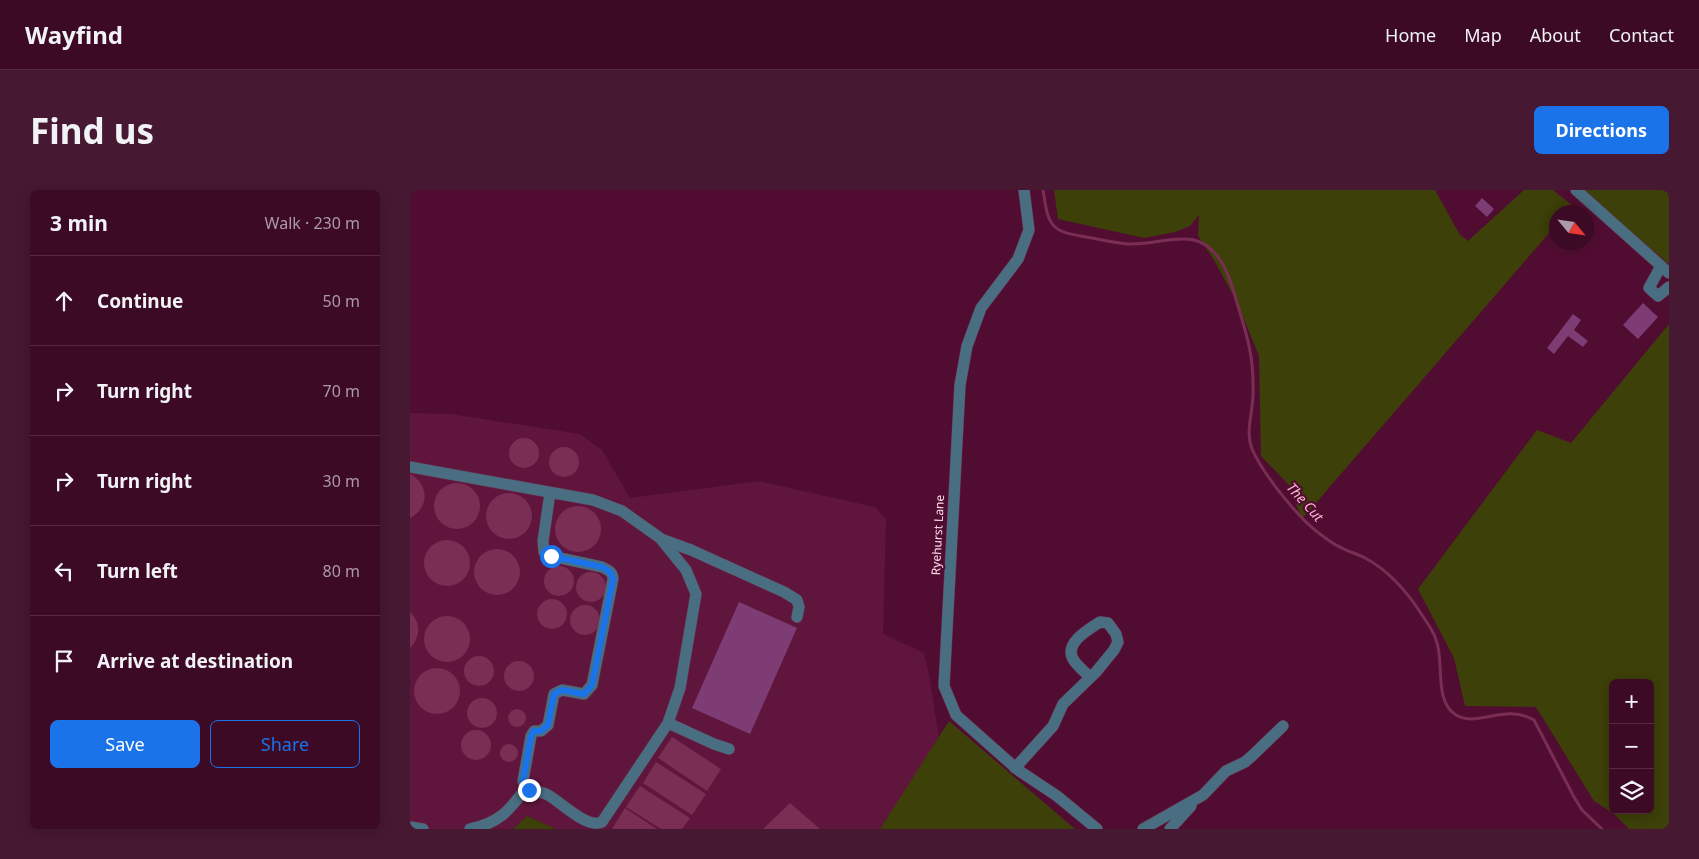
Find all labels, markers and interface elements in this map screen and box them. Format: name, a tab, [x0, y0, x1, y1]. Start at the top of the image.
text: Wayfind	[25, 18, 123, 51]
text: Home	[1385, 23, 1436, 47]
text: Map	[1464, 23, 1502, 47]
text: About	[1530, 23, 1581, 47]
text: Contact	[1609, 23, 1674, 47]
button: Directions	[1534, 106, 1669, 154]
text: Find us	[30, 107, 154, 154]
north arrow	[1549, 205, 1594, 250]
text: 3 min	[50, 209, 108, 237]
text: Walk · 230 m	[265, 212, 360, 234]
icon: ahead	[50, 287, 78, 315]
text: Continue	[97, 288, 183, 314]
text: 50 m	[323, 290, 360, 312]
icon: right	[50, 377, 78, 405]
text: Turn right	[97, 378, 192, 404]
text: 70 m	[323, 380, 360, 402]
icon: right	[50, 467, 78, 495]
text: Turn right	[97, 468, 192, 494]
text: 30 m	[323, 470, 360, 492]
water label: The Cut	[1283, 478, 1329, 526]
street label: Ryehurst Lane	[927, 494, 948, 576]
route start	[540, 545, 563, 568]
icon: left	[50, 557, 78, 585]
text: Turn left	[97, 558, 178, 584]
text: 80 m	[323, 560, 360, 582]
icon: arrive	[50, 647, 78, 675]
text: Arrive at destination	[97, 648, 293, 674]
map controls	[1609, 679, 1654, 814]
button: +	[1609, 679, 1654, 724]
button: Save	[50, 720, 200, 768]
button: Share	[210, 720, 360, 768]
button: −	[1609, 724, 1654, 769]
button: layers	[1609, 769, 1654, 814]
route end	[518, 779, 541, 802]

